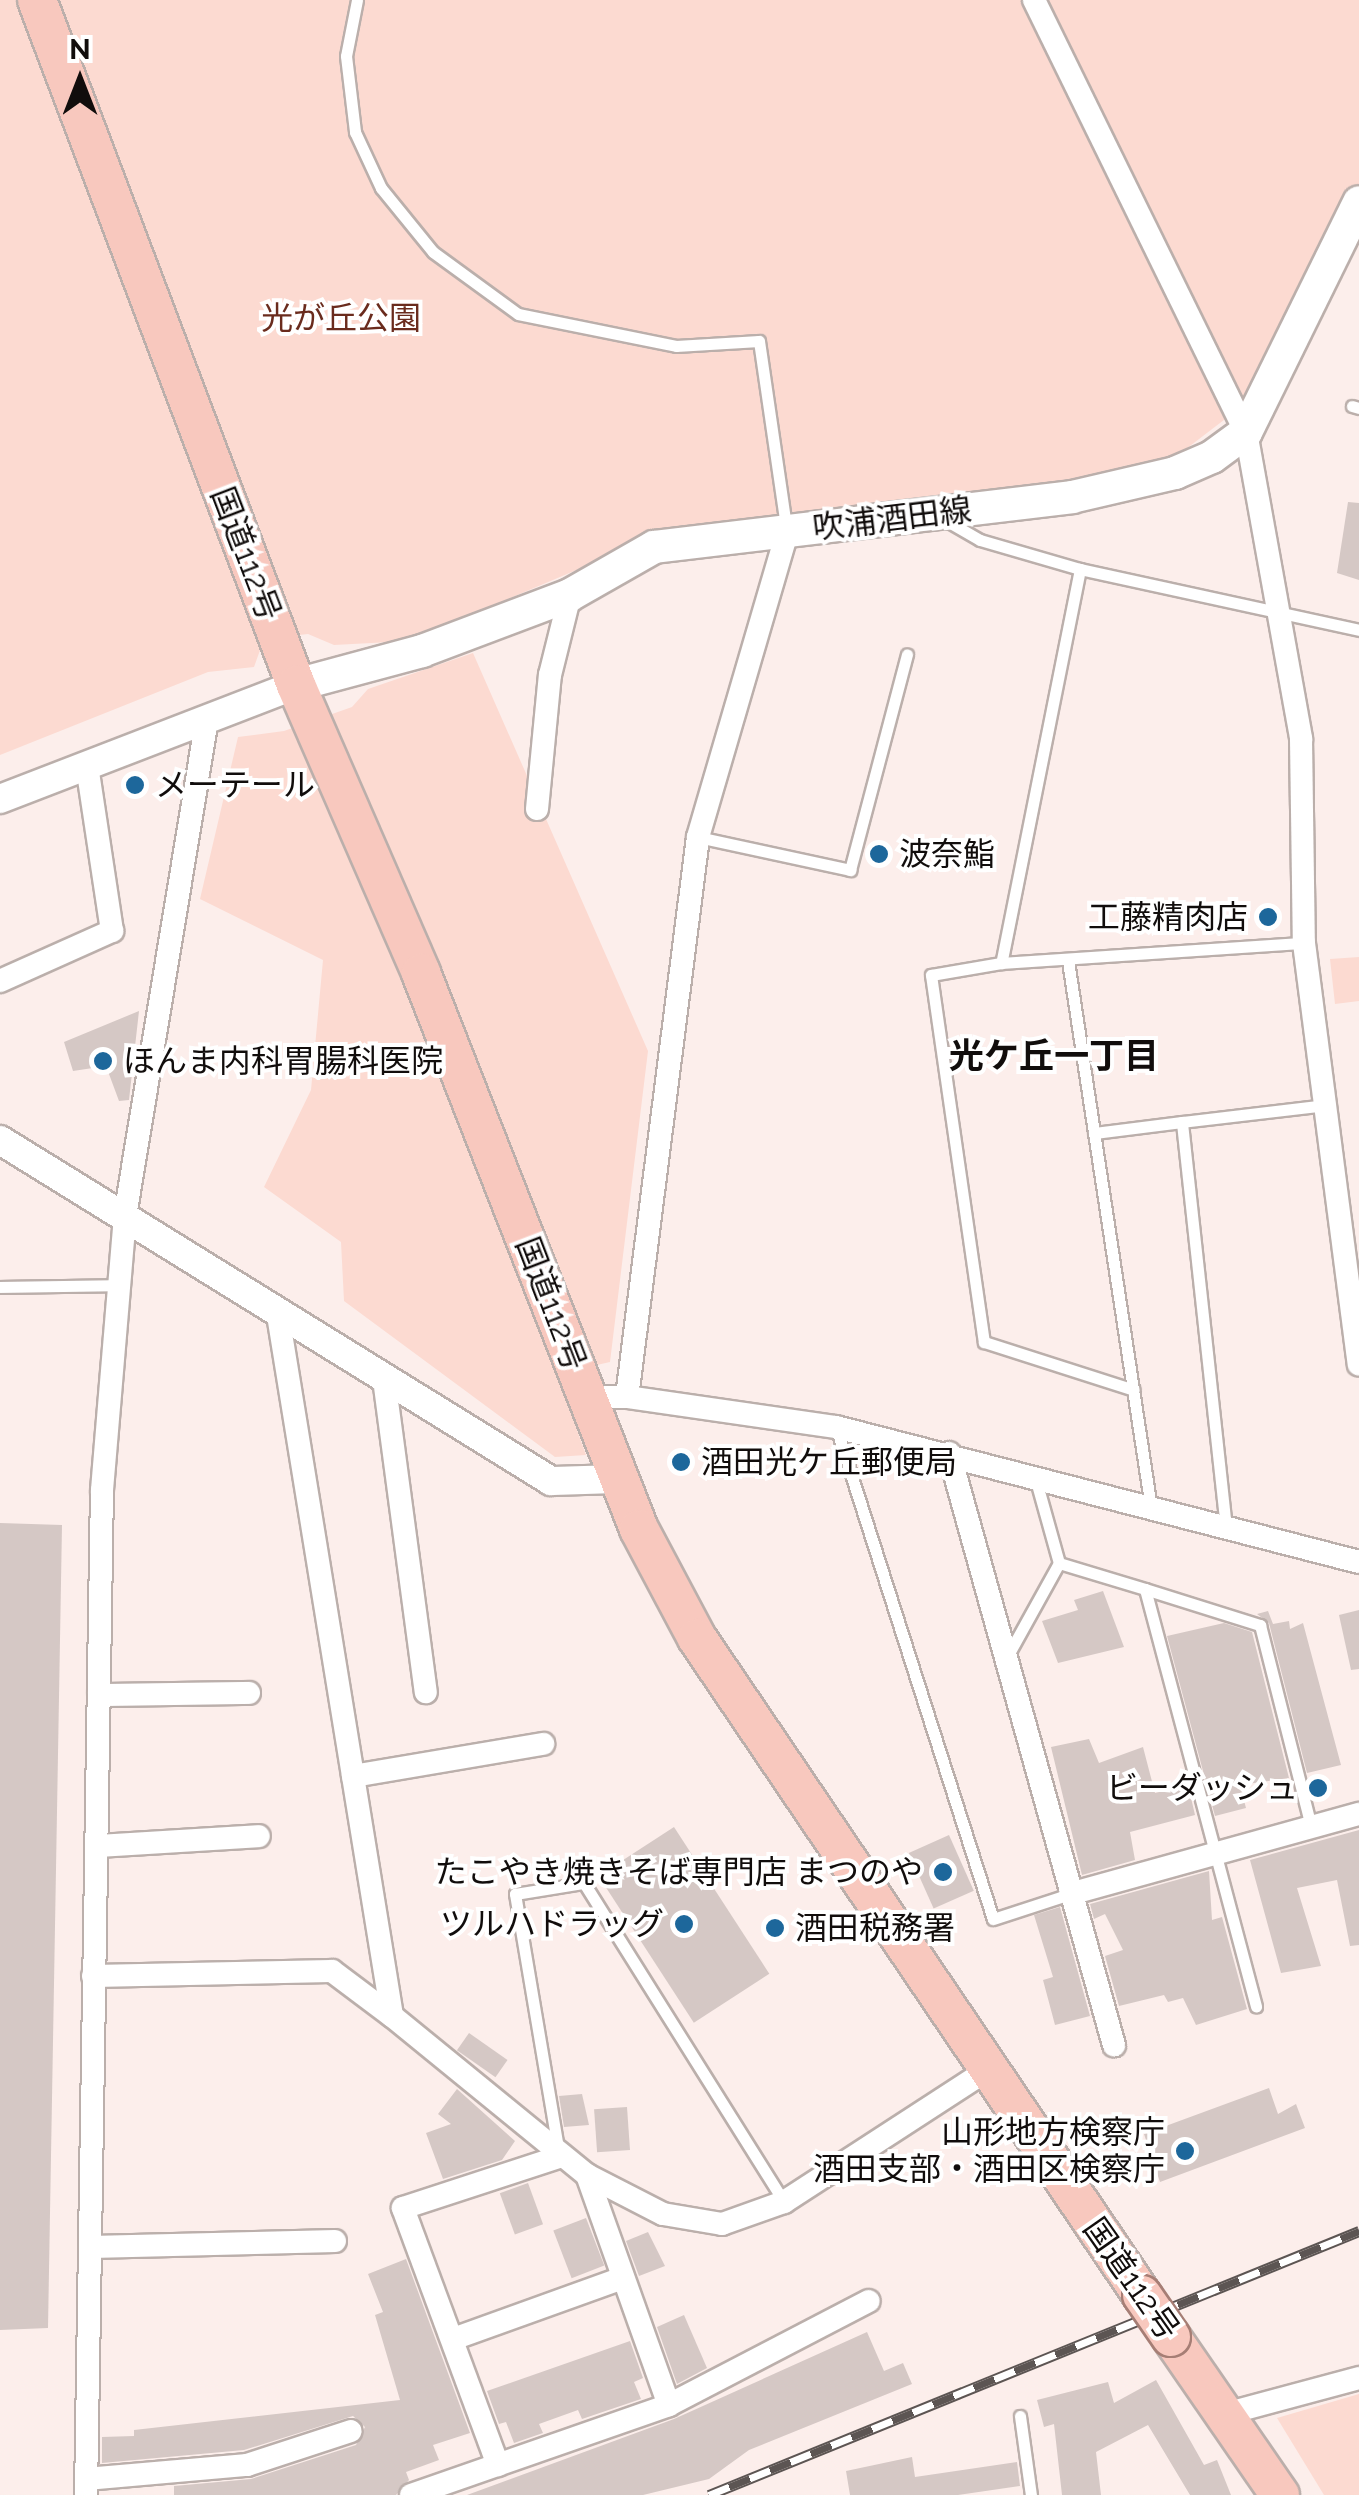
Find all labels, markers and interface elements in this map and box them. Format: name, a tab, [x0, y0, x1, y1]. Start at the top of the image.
north arrow	[30, 30, 130, 130]
text: N	[69, 33, 91, 66]
park label: 光が丘公園	[261, 299, 421, 337]
street label: 国道112号	[203, 482, 289, 626]
street label: 吹浦酒田線	[810, 490, 974, 548]
place label: メーテール	[155, 766, 315, 804]
marker: メーテール	[124, 774, 146, 796]
place label: 波奈鮨	[899, 835, 995, 873]
marker: 波奈鮨	[868, 843, 890, 865]
place label: 工藤精肉店	[1088, 898, 1248, 936]
marker: 工藤精肉店	[1257, 906, 1279, 928]
district label: 光ケ丘一丁目	[949, 1035, 1159, 1077]
place label: ほんま内科胃腸科医院	[123, 1042, 443, 1080]
marker: ほんま内科胃腸科医院	[92, 1050, 114, 1072]
street label: 国道112号	[508, 1232, 594, 1376]
place label: 酒田光ケ丘郵便局	[701, 1443, 957, 1481]
marker: 酒田光ケ丘郵便局	[670, 1451, 692, 1473]
place label: ビーダッシュ	[1106, 1769, 1298, 1807]
marker: ビーダッシュ	[1307, 1777, 1329, 1799]
place label: たこやき焼きそば専門店 まつのや	[435, 1853, 923, 1891]
marker: たこやき焼きそば専門店 まつのや	[932, 1861, 954, 1883]
place label: ツルハドラッグ	[440, 1905, 664, 1943]
place label: 酒田税務署	[795, 1909, 955, 1947]
marker: ツルハドラッグ	[673, 1913, 695, 1935]
marker: 酒田税務署	[764, 1917, 786, 1939]
place label: 山形地方検察庁 酒田支部・酒田区検察庁	[813, 2114, 1165, 2189]
marker: 山形地方検察庁 酒田支部・酒田区検察庁	[1174, 2140, 1196, 2162]
street label: 国道112号	[1075, 2211, 1187, 2347]

